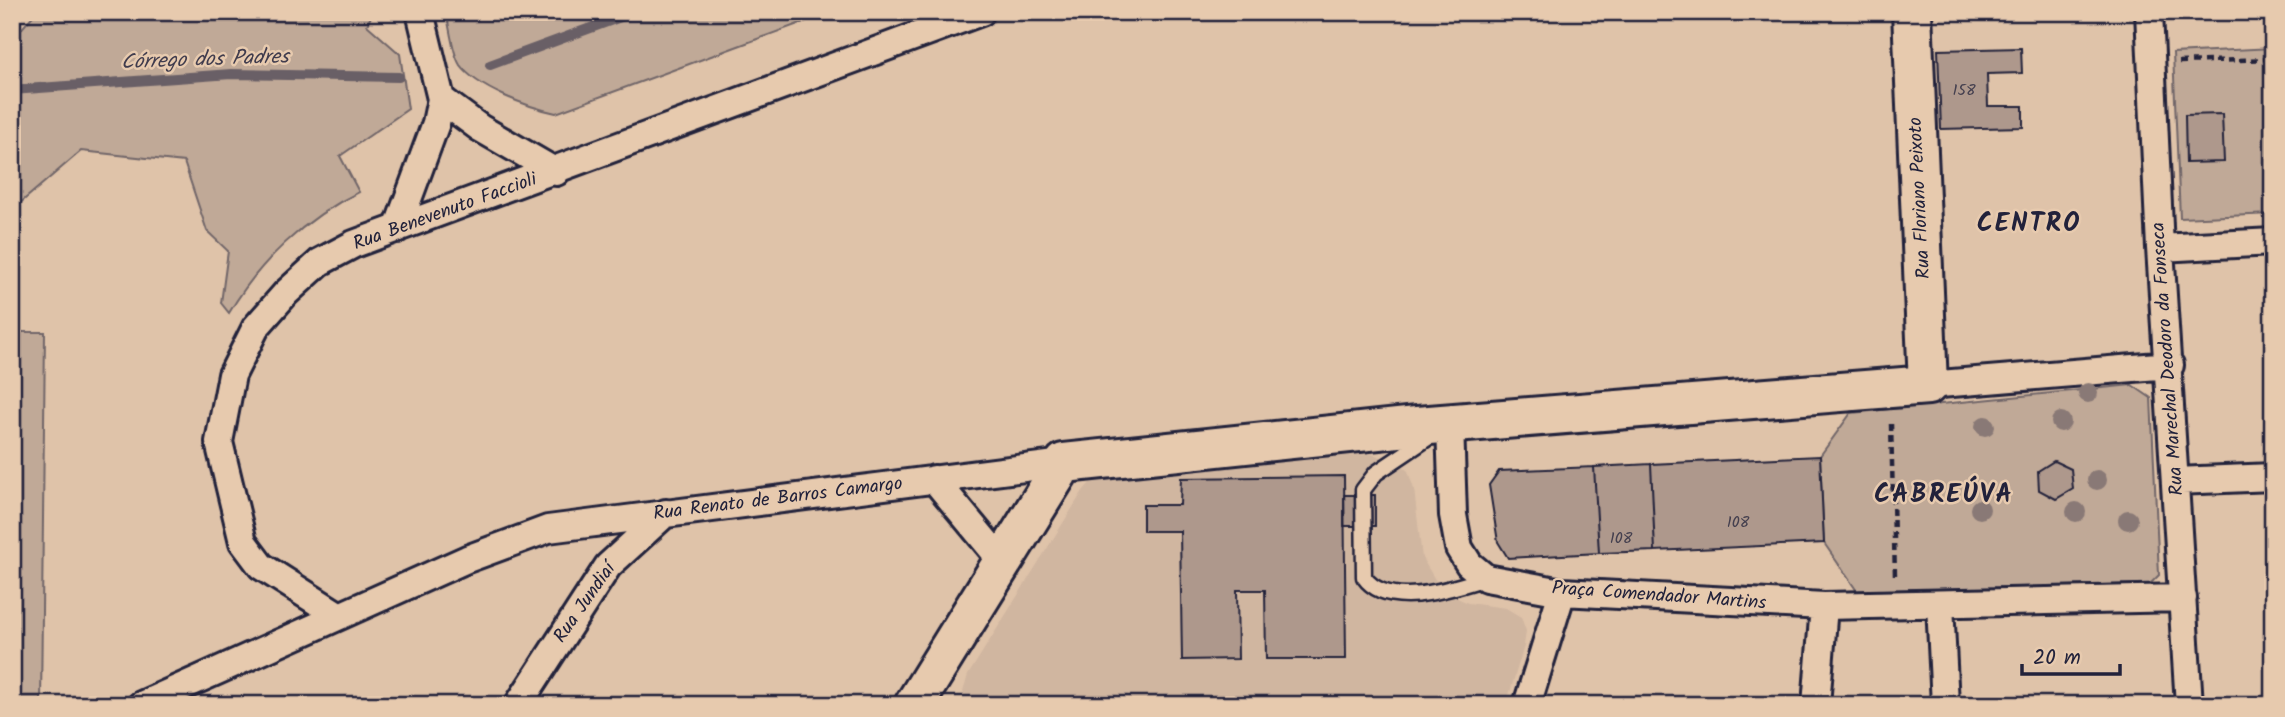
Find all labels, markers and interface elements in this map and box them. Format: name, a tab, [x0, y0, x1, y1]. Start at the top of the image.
water label: Córrego dos Padres	[121, 41, 291, 79]
house number: 158	[1952, 78, 1976, 103]
street label: Rua Floriano Peixoto	[1901, 116, 1939, 280]
street label: Rua Benevenuto Faccioli	[349, 164, 542, 259]
district label: CENTRO	[1977, 203, 2081, 245]
street label: Rua Marechal Deodoro da Fonseca	[2143, 221, 2193, 497]
street label: Rua Renato de Barros Camargo	[652, 469, 904, 529]
district label: CABREÚVA	[1874, 474, 2014, 516]
house number: 108	[1727, 510, 1750, 535]
house number: 108	[1610, 526, 1633, 551]
street label: Rua Jundiaí	[546, 554, 626, 649]
street label: Praça Comendador Martins	[1551, 574, 1767, 618]
scale bar	[2022, 633, 2120, 677]
text: 20 m	[2033, 642, 2081, 675]

